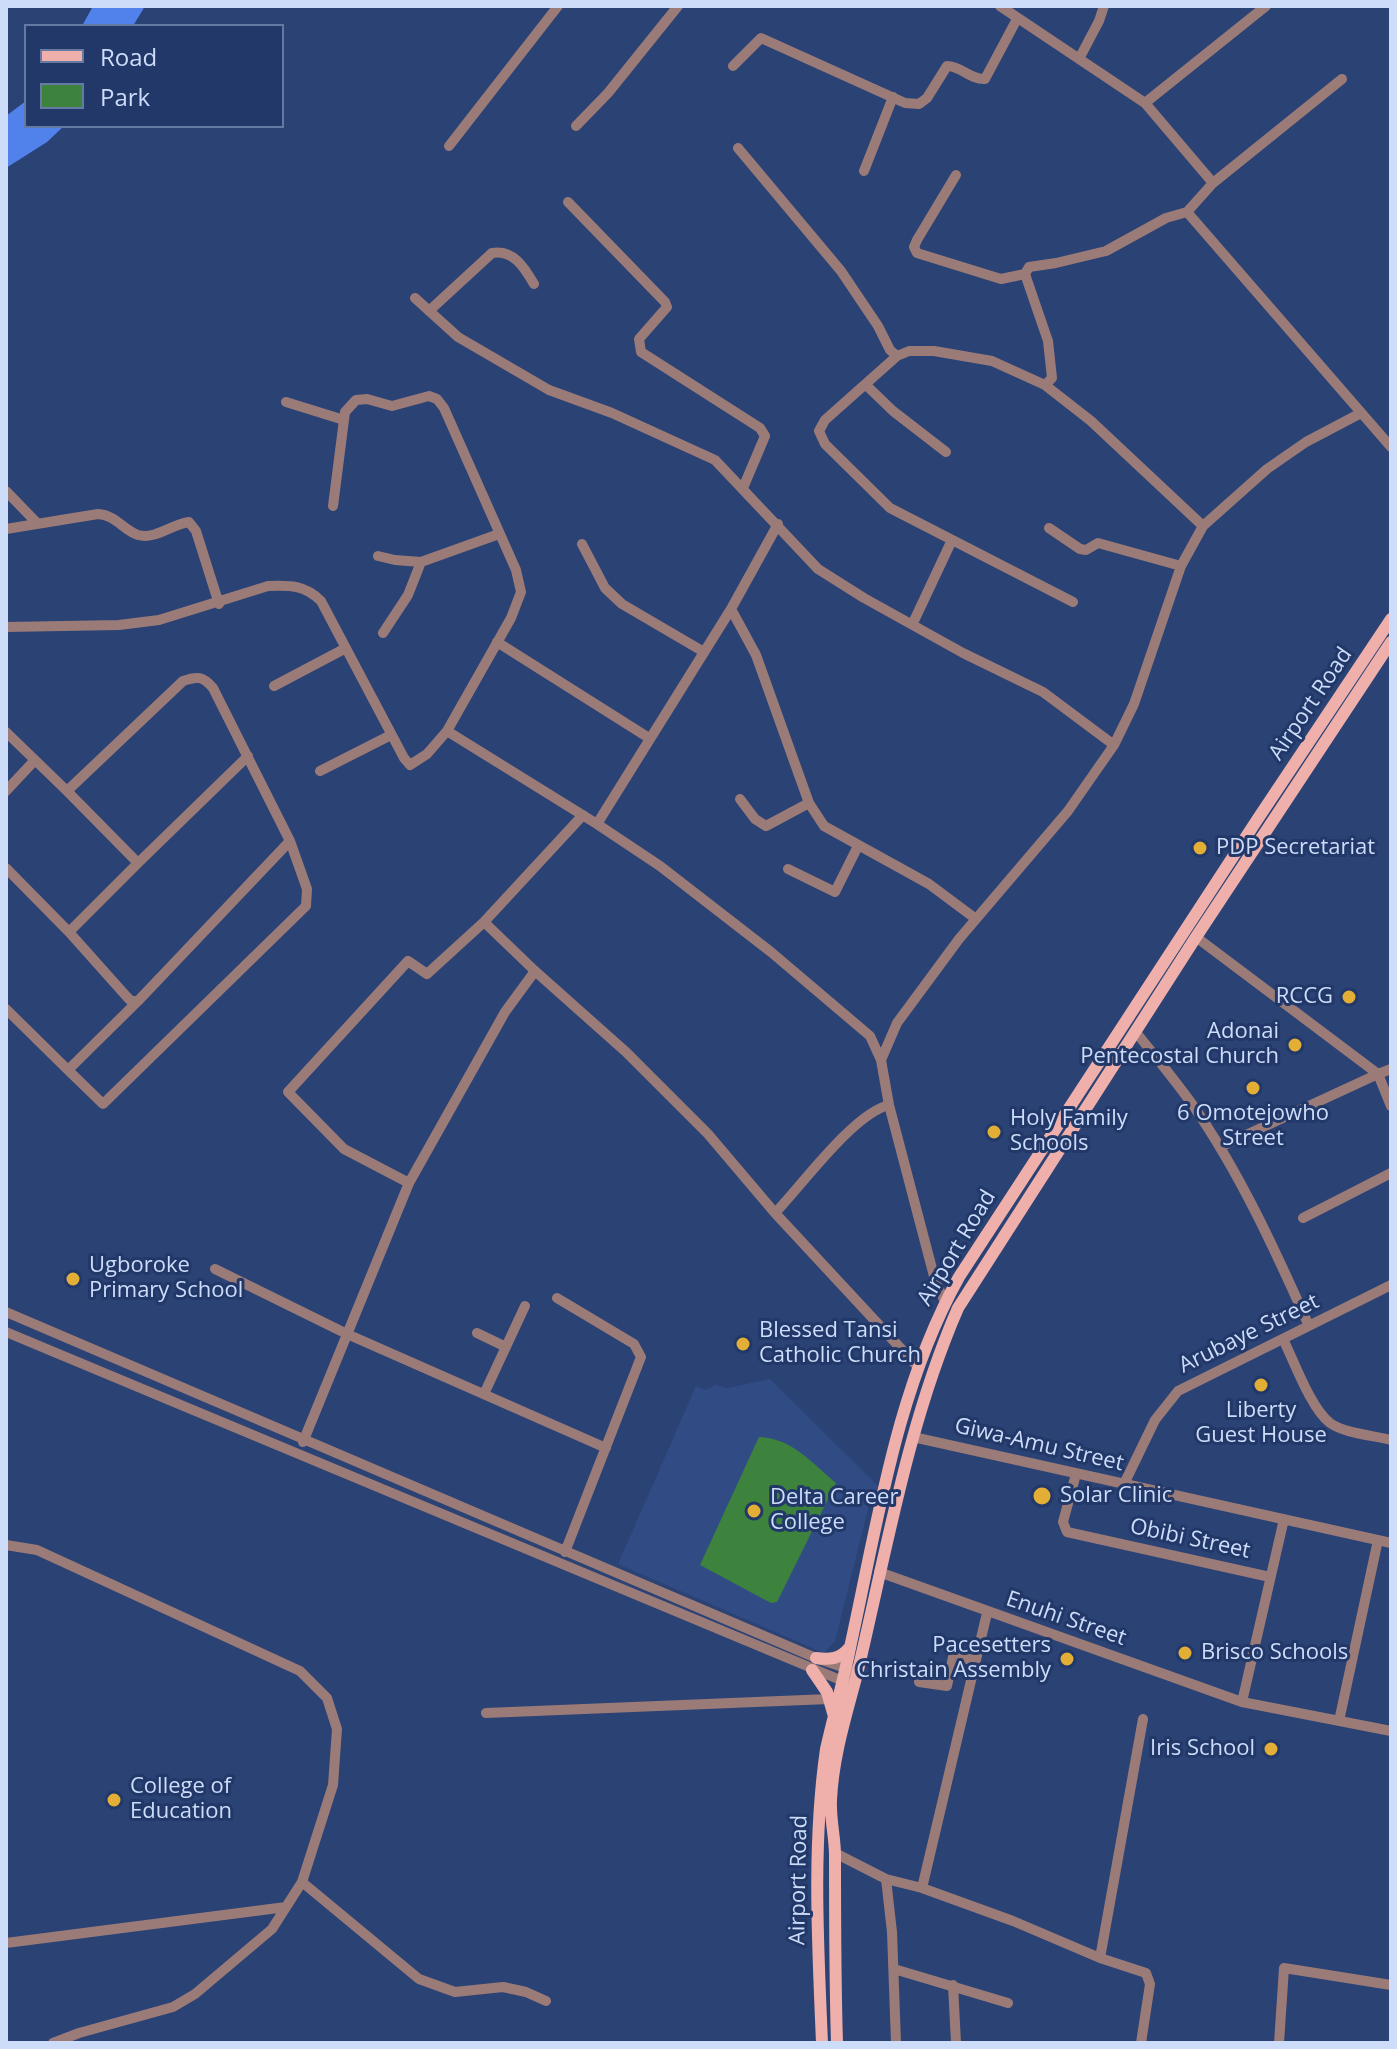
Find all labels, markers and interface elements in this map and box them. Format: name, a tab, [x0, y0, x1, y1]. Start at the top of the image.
legend	[24, 24, 284, 128]
text: Road	[100, 40, 157, 73]
text: Park	[100, 80, 150, 113]
street label: Airport Road	[1264, 643, 1358, 765]
place label: PDP Secretariat	[1216, 835, 1375, 861]
marker: PDP Secretariat	[1191, 839, 1209, 857]
place label: RCCG	[1276, 984, 1333, 1010]
marker: RCCG	[1340, 988, 1358, 1006]
place label: Adonai Pentecostal Church	[1080, 1019, 1279, 1070]
marker: Adonai Pentecostal Church	[1286, 1036, 1304, 1054]
marker: 6 Omotejowho Street	[1244, 1079, 1262, 1097]
place label: 6 Omotejowho Street	[1177, 1101, 1329, 1152]
place label: Holy Family Schools	[1010, 1106, 1128, 1158]
marker: Holy Family Schools	[985, 1123, 1003, 1141]
street label: Airport Road	[912, 1185, 1002, 1311]
place label: Ugboroke Primary School	[89, 1253, 243, 1304]
marker: Ugboroke Primary School	[64, 1270, 82, 1288]
street label: Arubaye Street	[1175, 1289, 1323, 1379]
place label: Blessed Tansi Catholic Church	[759, 1318, 921, 1370]
marker: Blessed Tansi Catholic Church	[734, 1335, 752, 1353]
marker: Liberty Guest House	[1252, 1376, 1270, 1394]
place label: Liberty Guest House	[1195, 1398, 1327, 1450]
street label: Giwa-Amu Street	[952, 1413, 1126, 1477]
place label: Solar Clinic	[1060, 1483, 1172, 1509]
place label: Delta Career College	[770, 1485, 898, 1536]
marker: Solar Clinic	[1031, 1485, 1053, 1507]
marker: Delta Career College	[745, 1502, 763, 1520]
street label: Obibi Street	[1127, 1513, 1253, 1565]
street label: Enuhi Street	[1002, 1586, 1130, 1652]
place label: Pacesetters Christain Assembly	[856, 1633, 1051, 1684]
place label: Brisco Schools	[1201, 1640, 1348, 1666]
marker: Brisco Schools	[1176, 1644, 1194, 1662]
marker: Pacesetters Christain Assembly	[1058, 1650, 1076, 1668]
place label: Iris School	[1150, 1736, 1255, 1762]
marker: Iris School	[1262, 1740, 1280, 1758]
place label: College of Education	[130, 1774, 232, 1826]
marker: College of Education	[105, 1791, 123, 1809]
street label: Airport Road	[785, 1815, 813, 1945]

